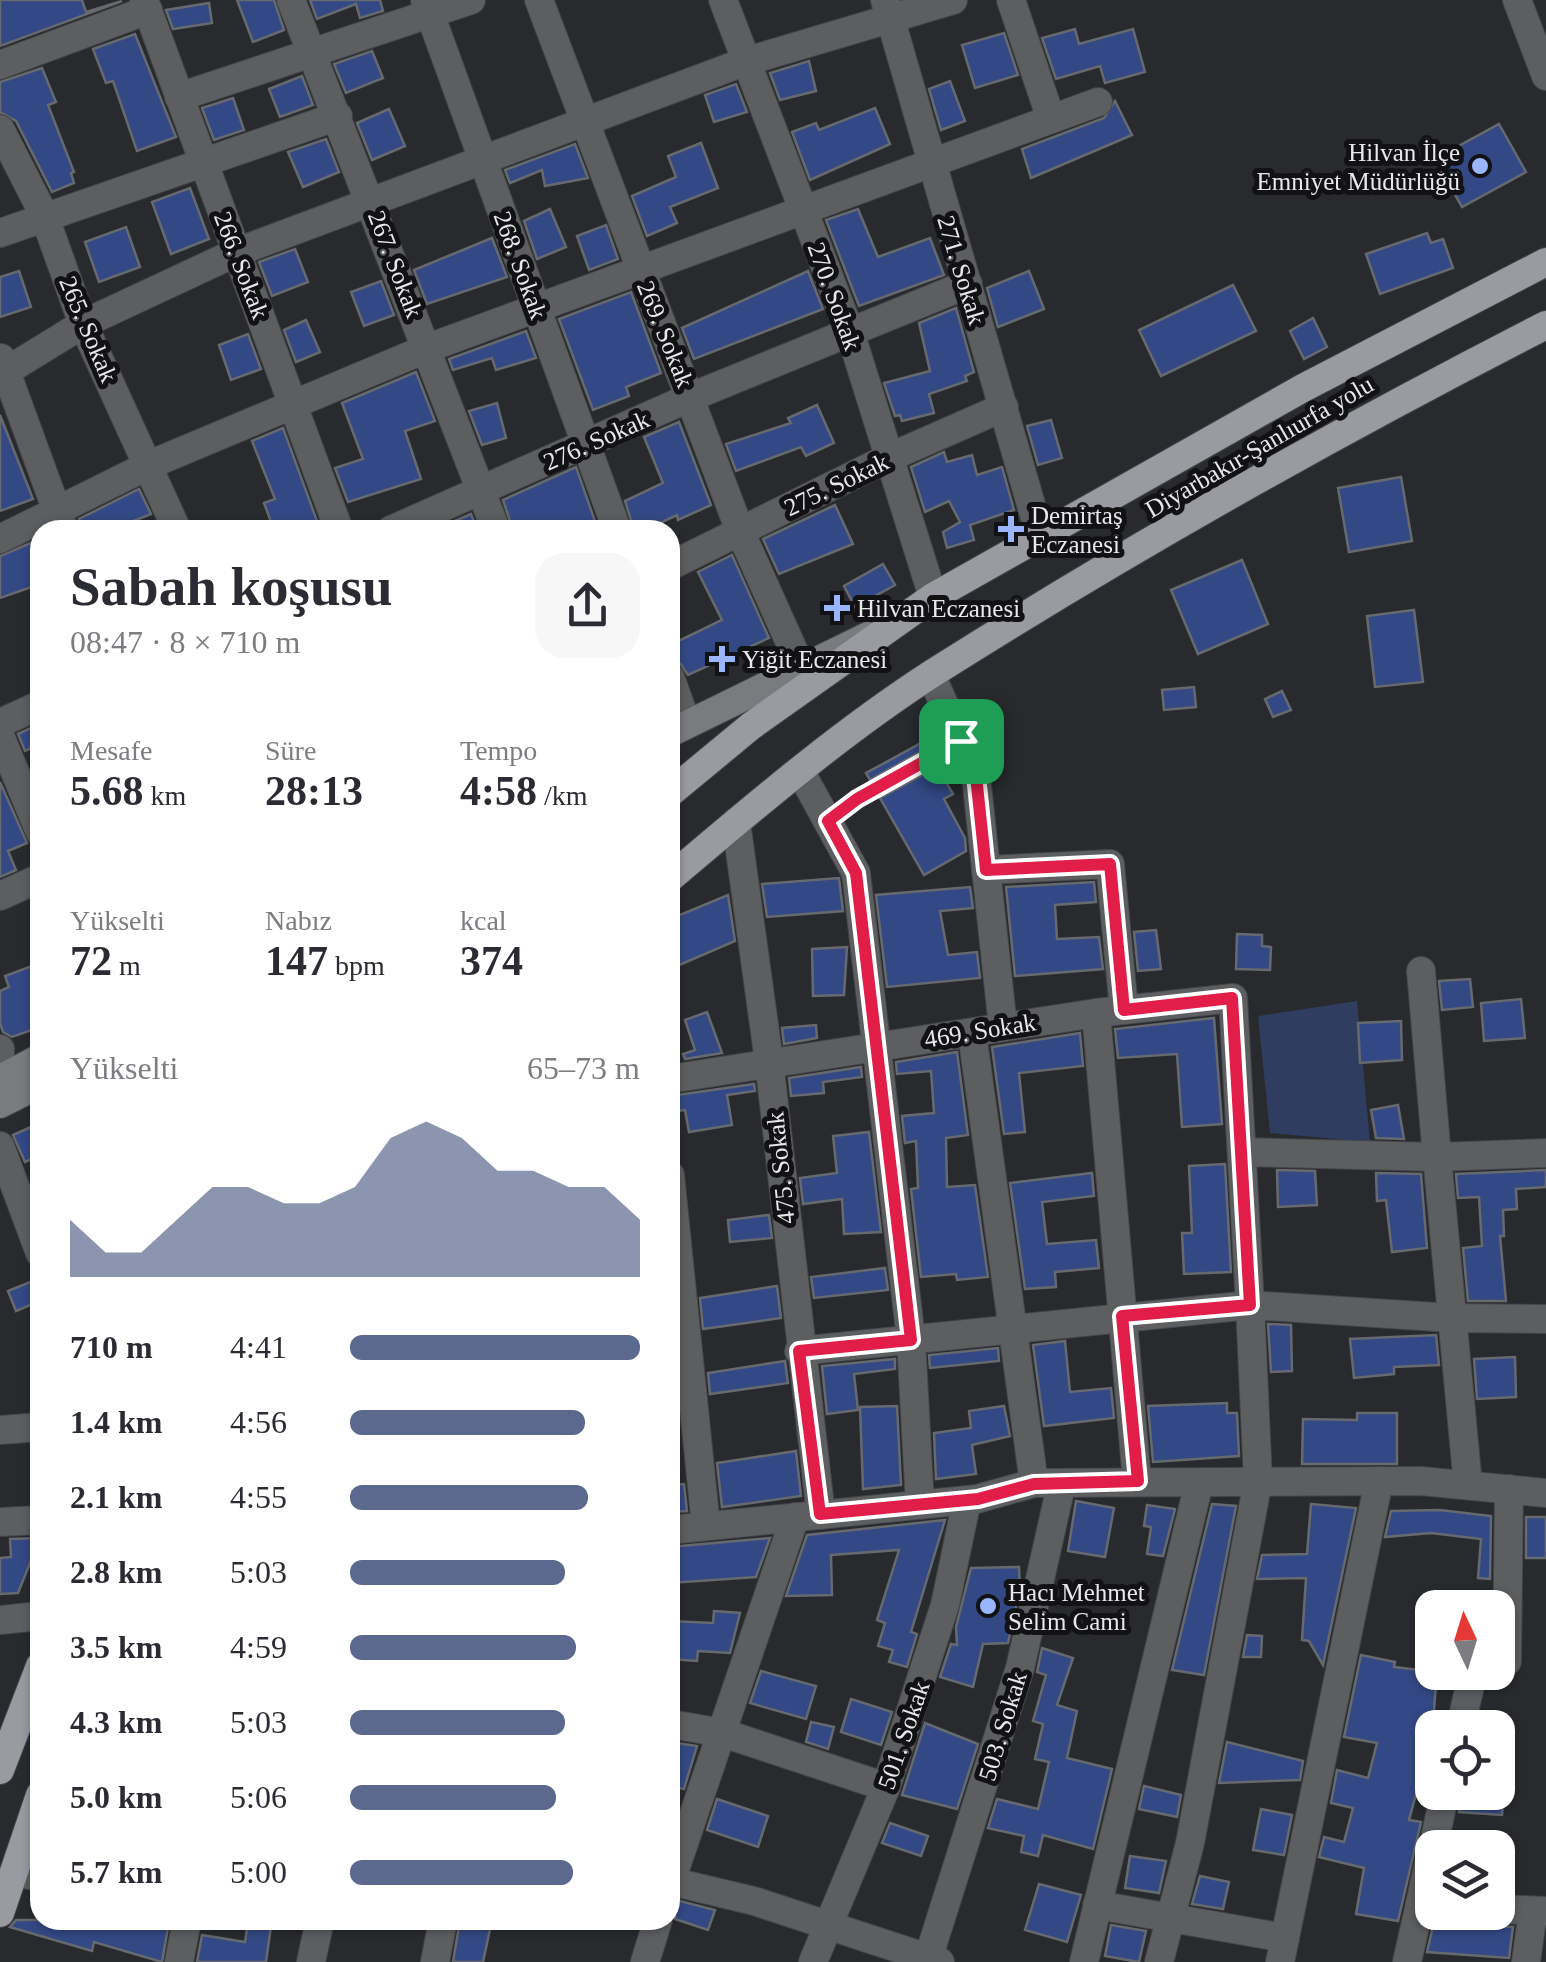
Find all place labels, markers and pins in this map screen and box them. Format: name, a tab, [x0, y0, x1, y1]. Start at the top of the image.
place label: Hilvan İlçe Emniyet Müdürlüğü	[1257, 139, 1460, 195]
marker: Hilvan İlçe Emniyet Müdürlüğü	[1469, 155, 1491, 177]
place label: Demirtaş Eczanesi	[1031, 502, 1123, 558]
marker: Demirtaş Eczanesi	[1000, 518, 1022, 540]
place label: Hilvan Eczanesi	[857, 595, 1020, 622]
marker: Hilvan Eczanesi	[826, 597, 848, 619]
place label: Yiğit Eczanesi	[742, 646, 887, 673]
marker: Yiğit Eczanesi	[711, 648, 733, 670]
pin	[919, 699, 1004, 784]
place label: Hacı Mehmet Selim Cami	[1008, 1579, 1145, 1635]
marker: Hacı Mehmet Selim Cami	[977, 1595, 999, 1617]

